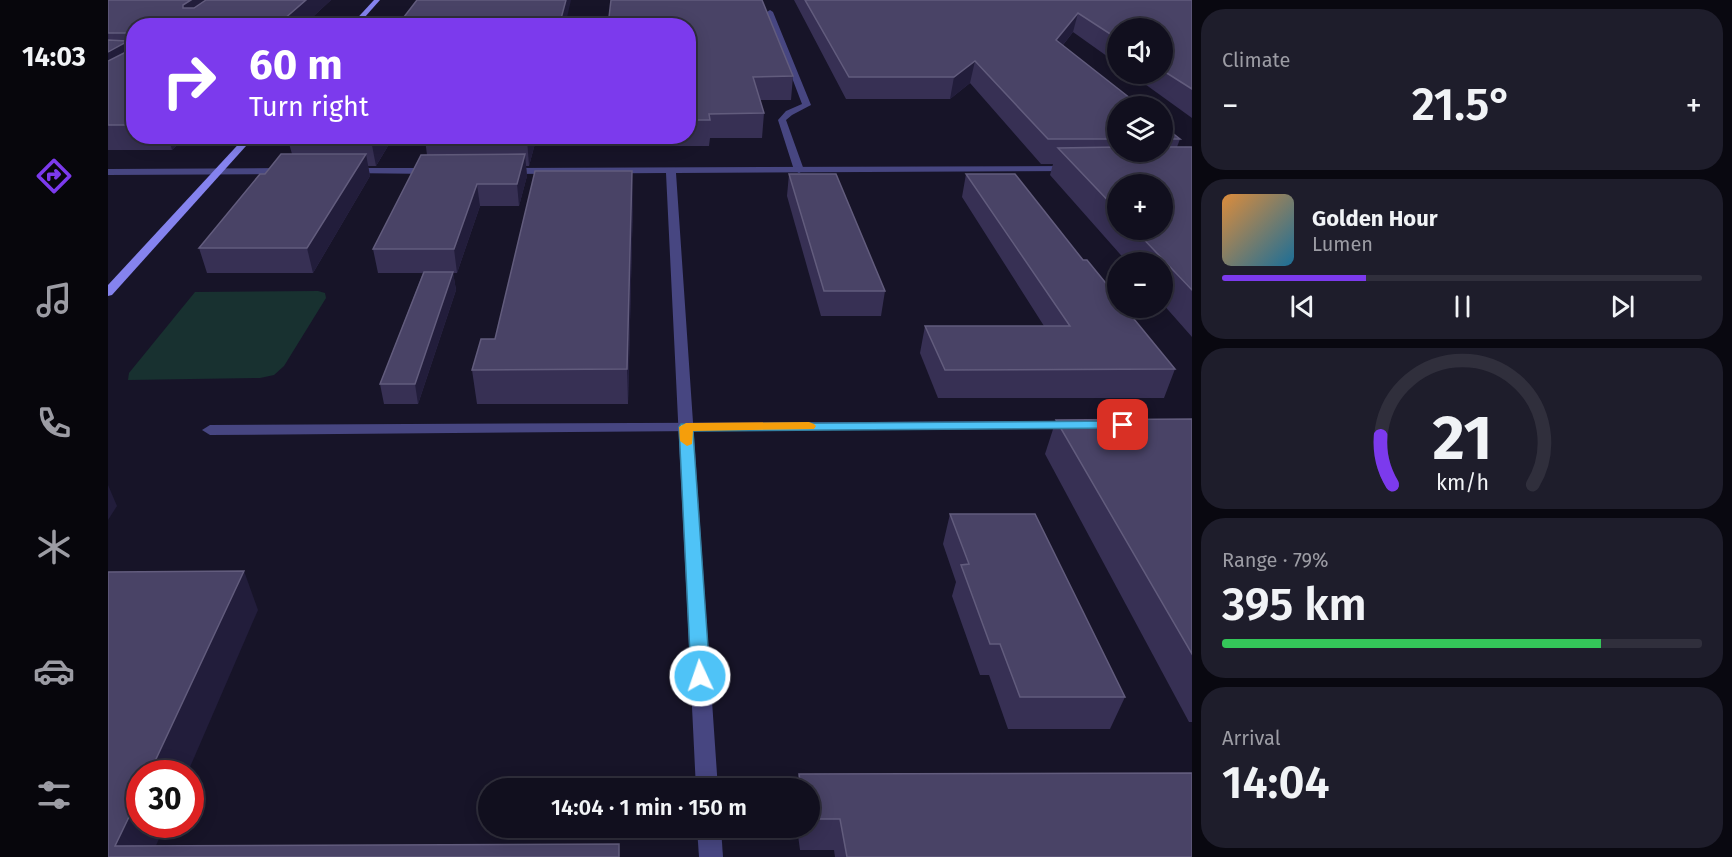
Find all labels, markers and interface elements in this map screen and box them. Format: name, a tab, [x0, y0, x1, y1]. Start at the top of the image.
map controls	[1107, 18, 1173, 318]
button: sound	[1107, 18, 1173, 84]
text: 60 m	[249, 40, 343, 90]
text: 14:03	[22, 41, 86, 73]
icon: right	[150, 42, 228, 120]
text: Climate	[1222, 48, 1290, 72]
text: 21.5°	[1412, 78, 1512, 132]
text: −	[1222, 86, 1239, 126]
text: +	[1686, 86, 1702, 126]
text: Turn right	[249, 91, 369, 123]
button: layers	[1107, 96, 1173, 162]
icon: directions	[33, 155, 75, 197]
button: +	[1107, 174, 1173, 240]
text: Golden Hour	[1312, 205, 1438, 232]
text: Lumen	[1312, 232, 1373, 256]
button: −	[1107, 252, 1173, 318]
icon: music	[33, 279, 75, 321]
icon: previous	[1286, 290, 1319, 323]
icon: pause	[1446, 290, 1479, 323]
icon: next	[1606, 290, 1639, 323]
pin	[1097, 399, 1148, 450]
icon: phone	[33, 402, 75, 444]
text: 21	[1432, 402, 1492, 477]
icon: arrive	[1106, 408, 1139, 441]
text: km/h	[1435, 471, 1489, 497]
icon: climate	[33, 526, 75, 568]
text: Range · 79%	[1222, 548, 1328, 572]
text: 395 km	[1222, 578, 1367, 632]
position arrow	[668, 644, 732, 708]
icon: car	[33, 650, 75, 692]
text: Arrival	[1222, 726, 1281, 750]
text: 14:04	[1222, 756, 1330, 810]
speed limit sign: 30	[126, 760, 204, 838]
icon: filters	[33, 774, 75, 816]
text: 14:04 · 1 min · 150 m	[551, 794, 747, 821]

